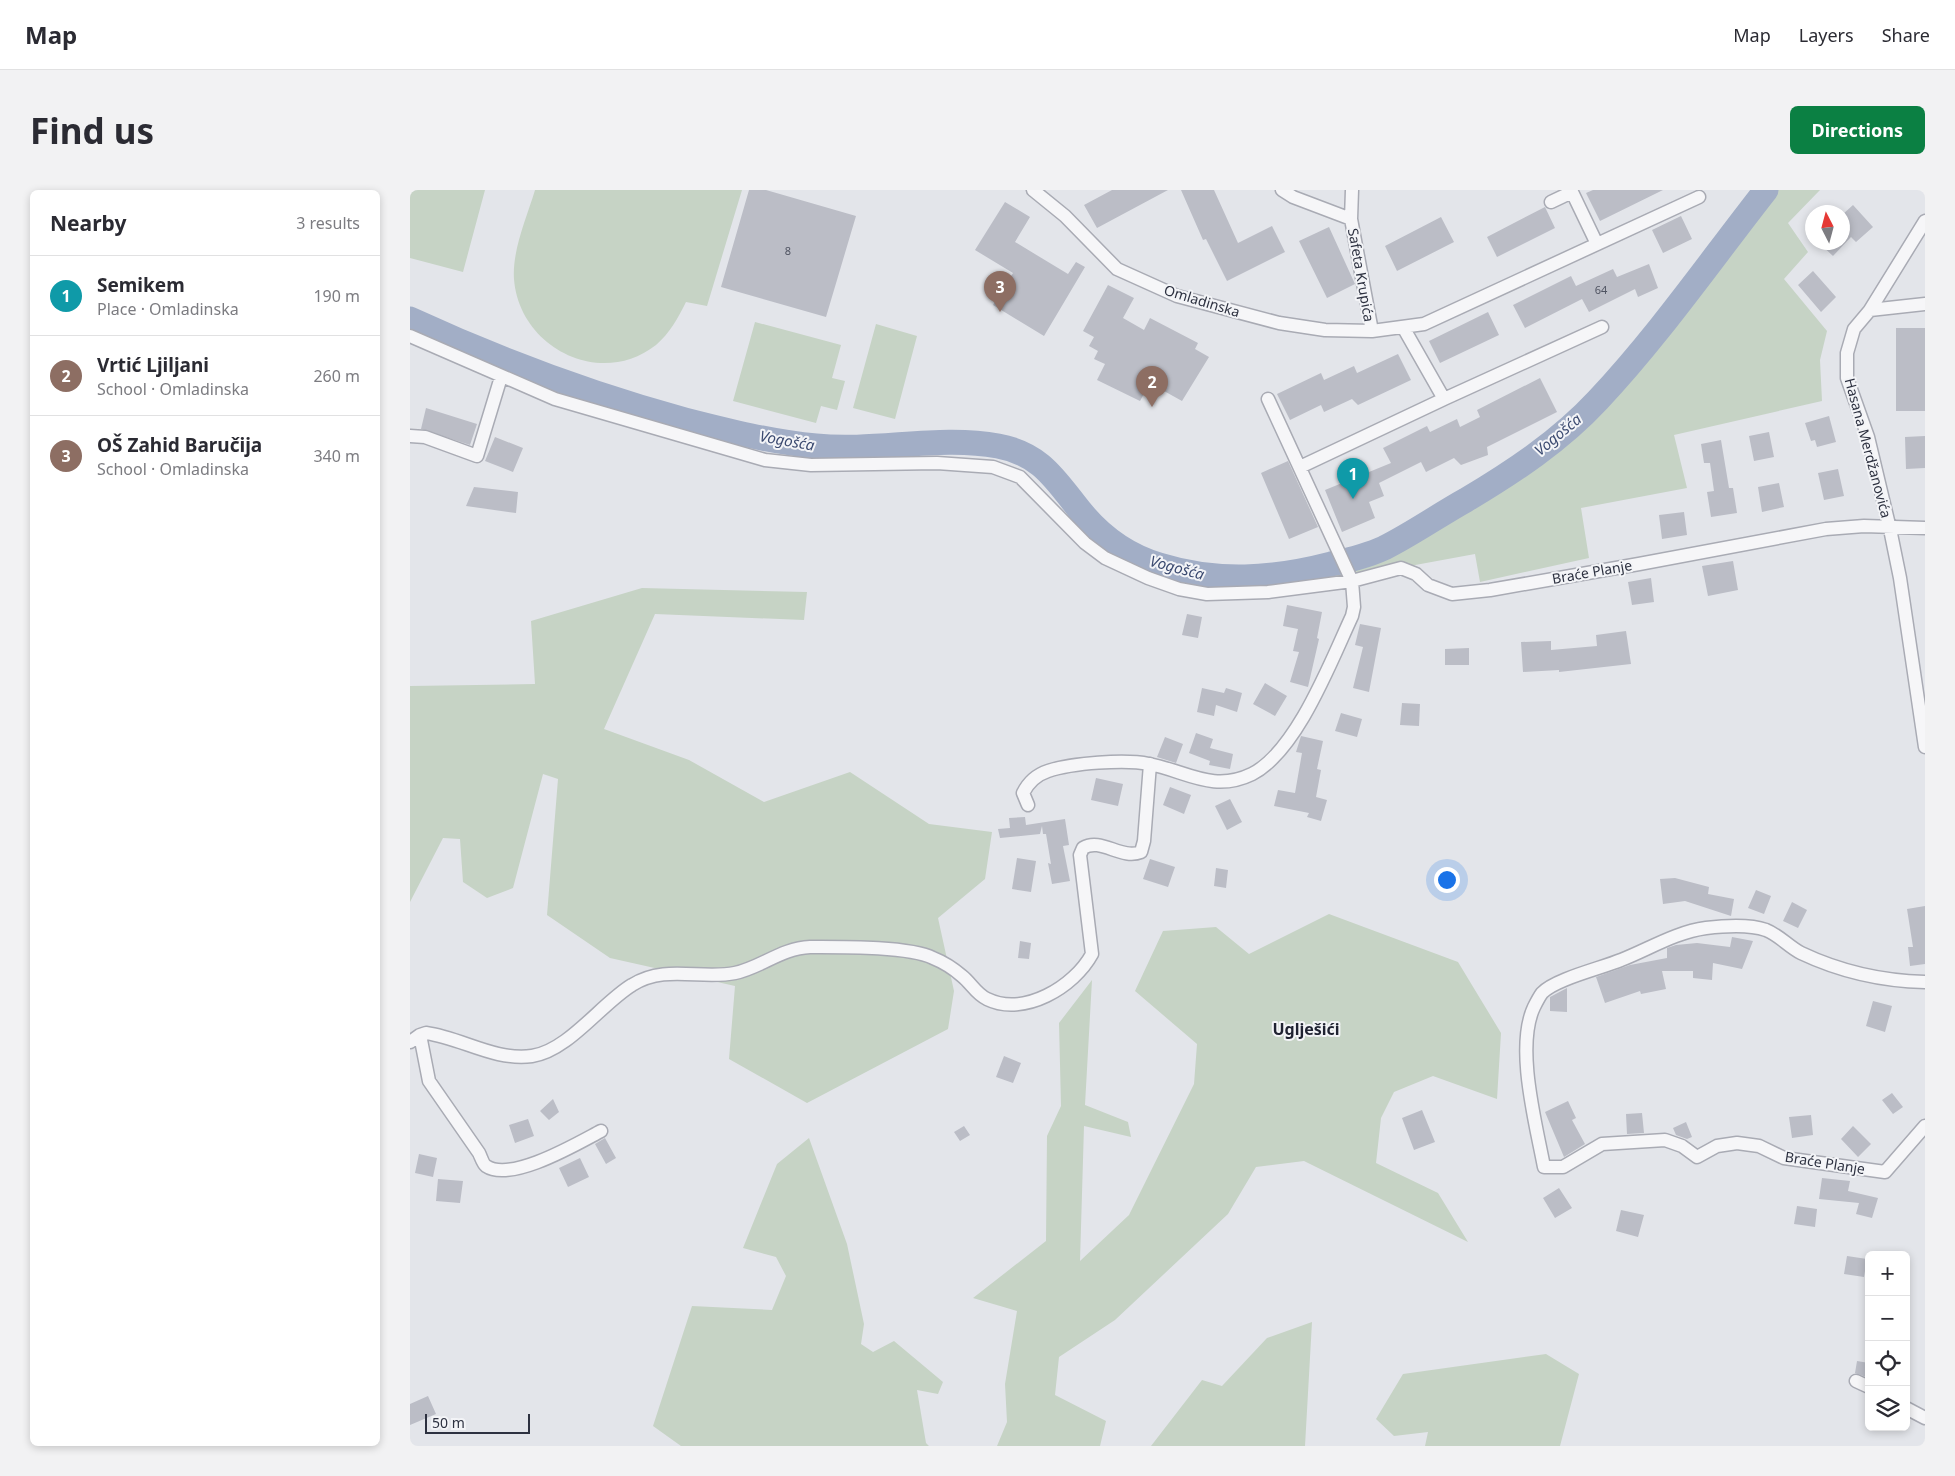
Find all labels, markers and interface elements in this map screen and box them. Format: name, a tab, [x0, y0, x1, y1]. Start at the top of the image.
text: Map	[25, 18, 77, 51]
text: Map	[1733, 23, 1771, 47]
text: Layers	[1799, 23, 1854, 47]
text: Share	[1882, 23, 1930, 47]
button: Directions	[1790, 106, 1925, 154]
text: Find us	[30, 107, 154, 154]
north arrow	[1805, 205, 1850, 250]
text: Nearby	[50, 209, 126, 237]
text: 3 results	[296, 212, 360, 234]
street label: Safeta Krupića	[1344, 227, 1379, 323]
house number: 8	[785, 243, 791, 258]
pin: 3	[984, 271, 1016, 312]
text: Semikem	[97, 272, 185, 298]
street label: Omladinska	[1162, 280, 1242, 321]
house number: 64	[1595, 282, 1608, 297]
text: 1	[61, 285, 71, 307]
text: 190 m	[313, 285, 360, 307]
text: Place · Omladinska	[97, 298, 239, 320]
text: Vrtić Ljiljani	[97, 352, 209, 378]
text: 2	[61, 365, 71, 387]
text: 260 m	[313, 365, 360, 387]
pin: 2	[1136, 366, 1168, 407]
street label: Hasana Merdžanovića	[1841, 376, 1896, 520]
text: School · Omladinska	[97, 378, 249, 400]
water label: Vogošća	[1530, 408, 1585, 460]
water label: Vogošća	[758, 425, 817, 455]
text: OŠ Zahid Baručija	[97, 432, 262, 458]
text: 3	[61, 445, 71, 467]
text: 340 m	[313, 445, 360, 467]
text: School · Omladinska	[97, 458, 249, 480]
pin: 1	[1337, 458, 1369, 499]
water label: Vogošća	[1148, 550, 1207, 584]
street label: Braće Planje	[1550, 555, 1633, 588]
your location	[1434, 867, 1460, 893]
district label: Uglješići	[1272, 1018, 1340, 1040]
street label: Braće Planje	[1784, 1147, 1867, 1178]
map controls	[1865, 1251, 1910, 1431]
button: +	[1865, 1251, 1910, 1296]
button: −	[1865, 1296, 1910, 1341]
button: locate	[1865, 1341, 1910, 1386]
button: layers	[1865, 1386, 1910, 1431]
scale bar	[425, 1411, 530, 1434]
text: 50 m	[432, 1413, 465, 1432]

